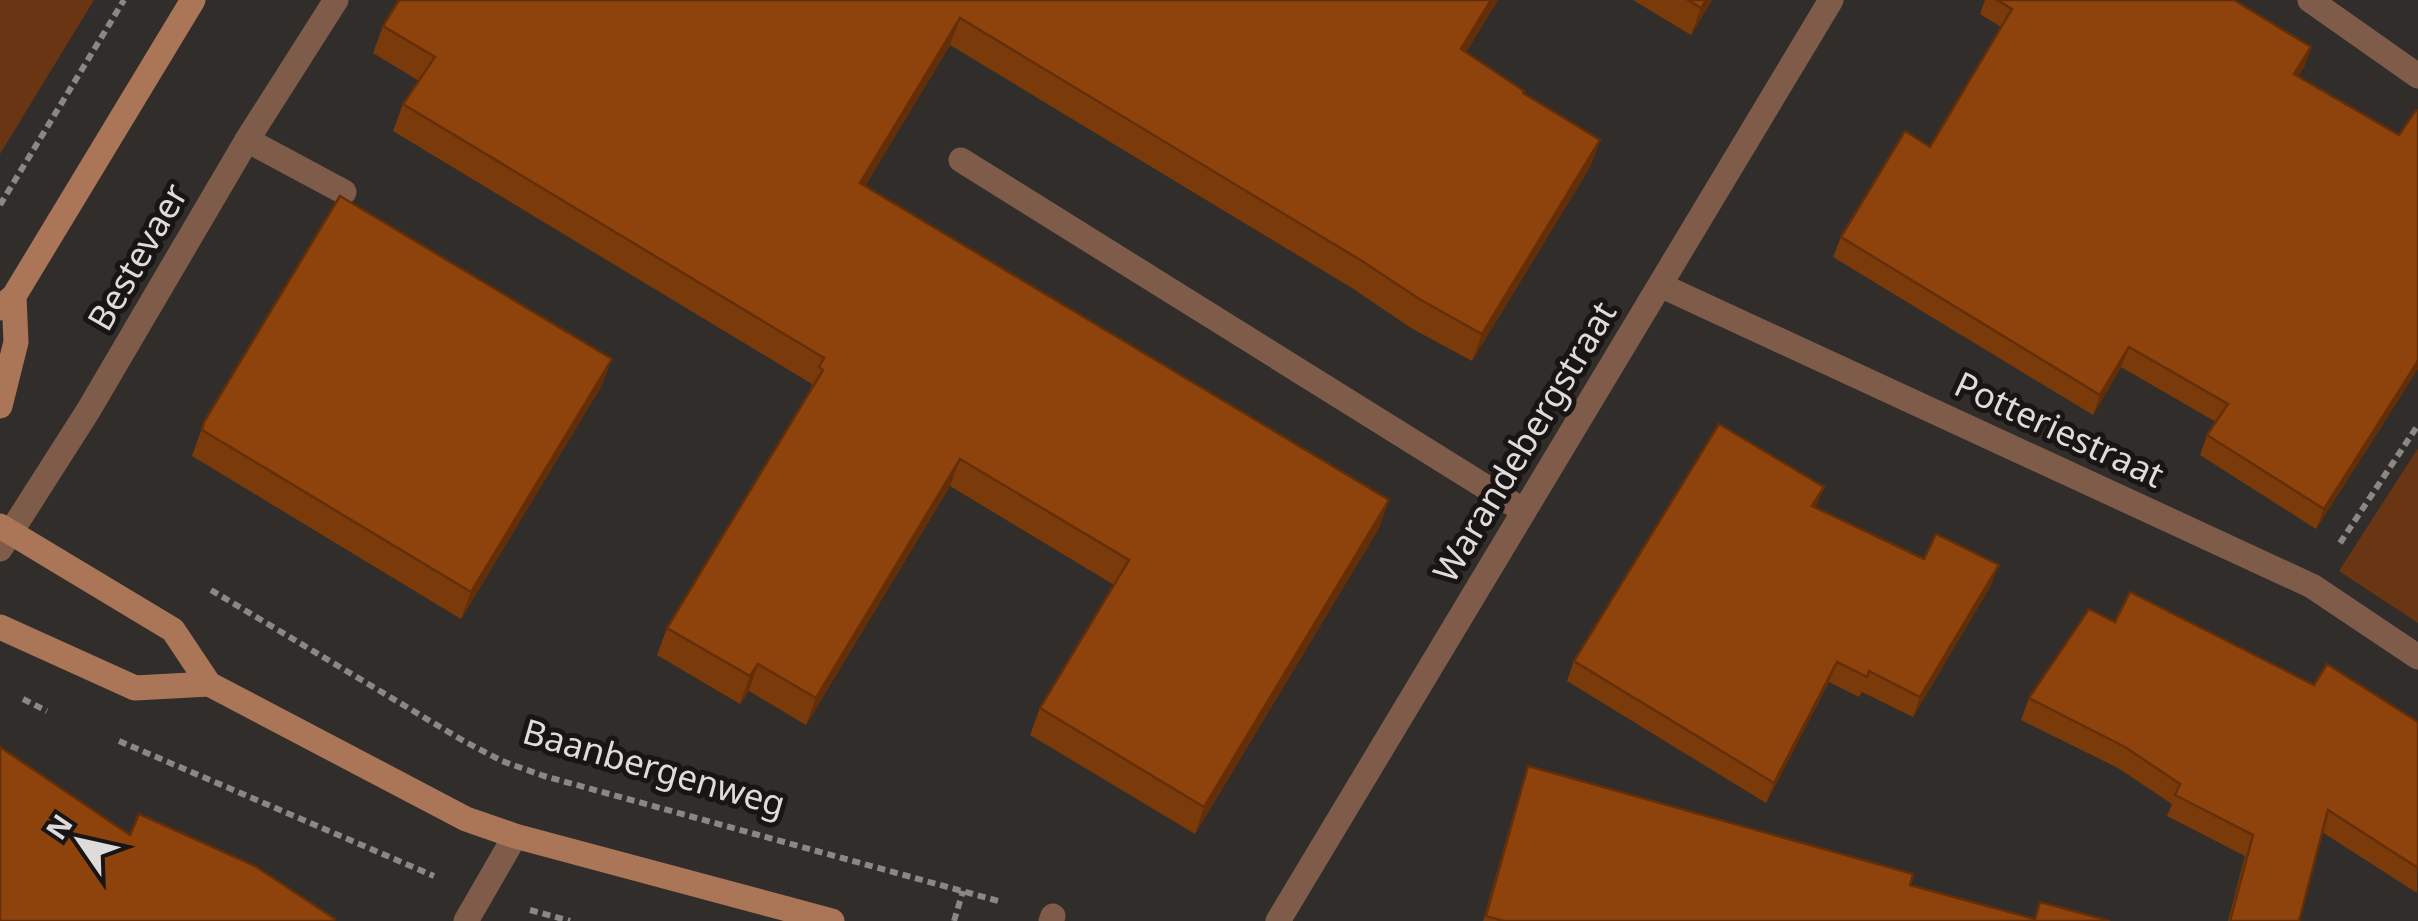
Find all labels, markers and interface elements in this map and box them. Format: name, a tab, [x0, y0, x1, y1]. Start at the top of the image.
street label: Bestevaer	[76, 174, 198, 338]
street label: Warandebergstraat	[1421, 292, 1626, 590]
street label: Potteriestraat	[1947, 360, 2172, 498]
street label: Baanbergenweg	[518, 707, 791, 826]
north arrow	[30, 791, 130, 891]
text: N	[36, 806, 81, 847]

